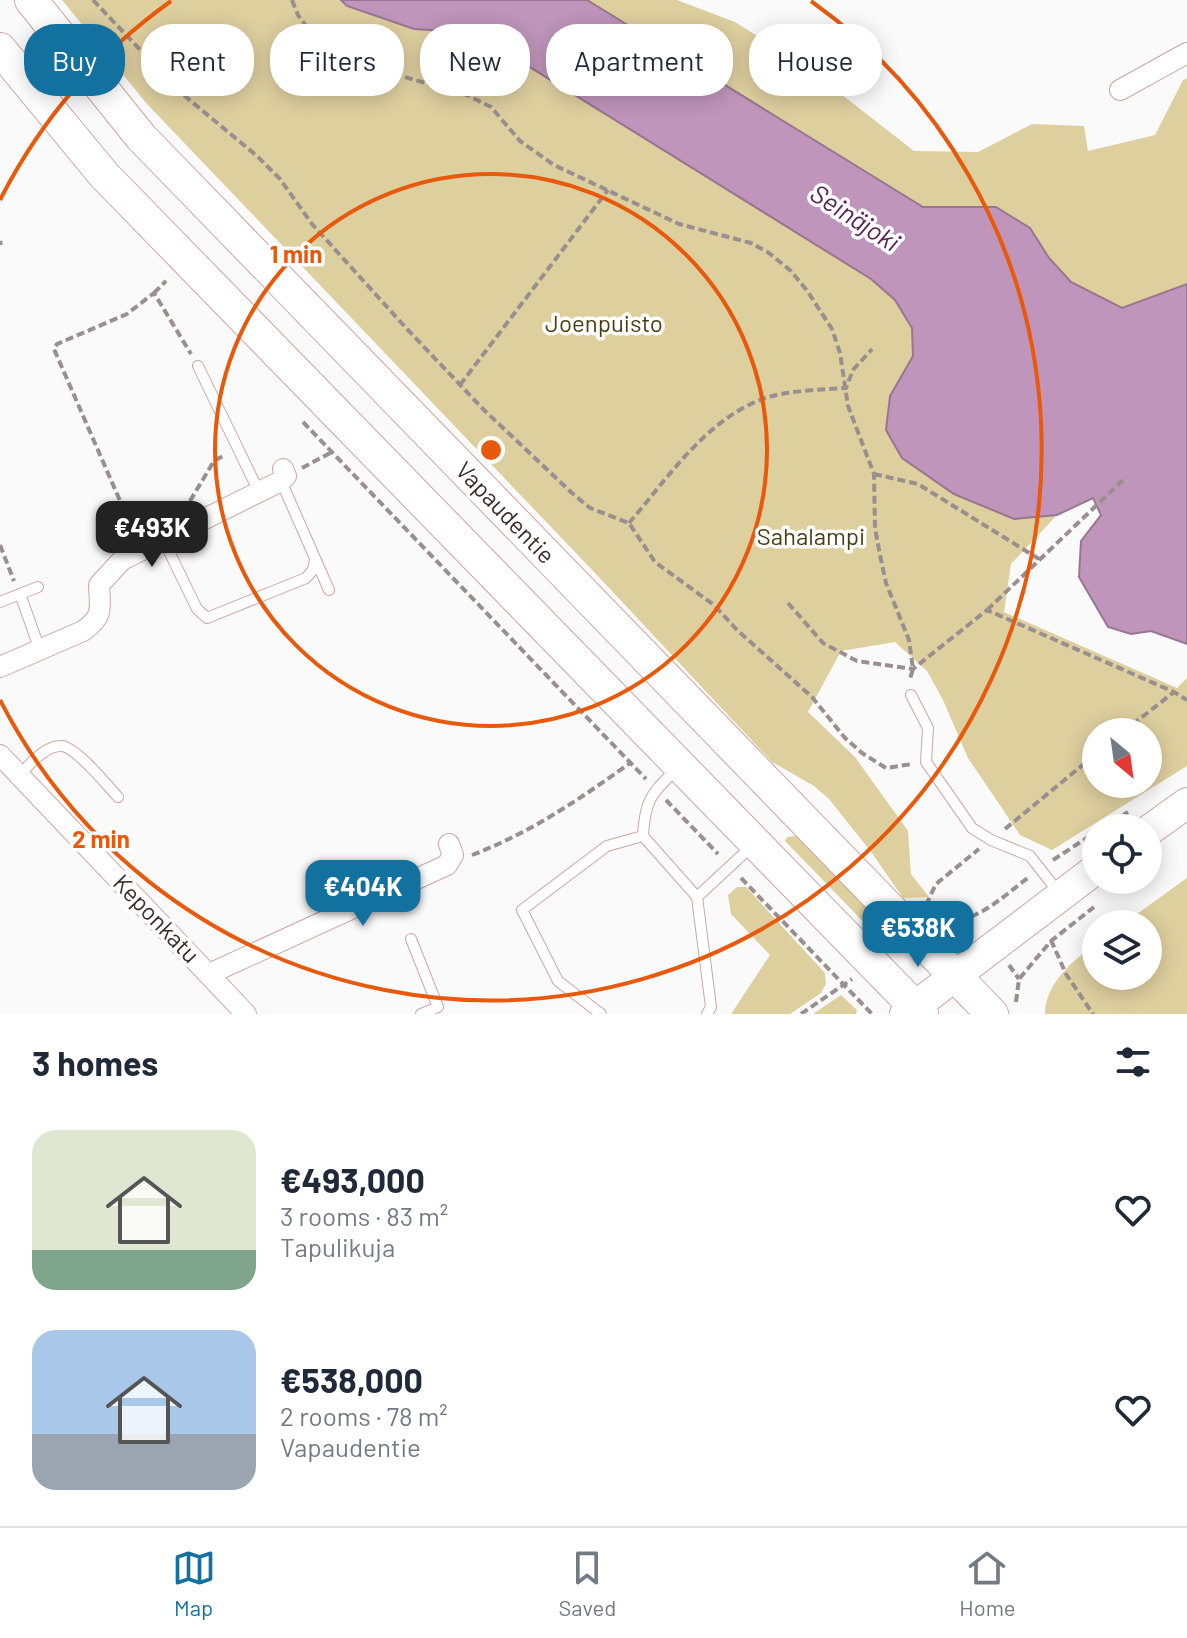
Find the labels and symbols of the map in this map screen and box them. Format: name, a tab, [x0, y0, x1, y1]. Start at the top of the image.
water label: Seinäjoki	[805, 176, 907, 257]
text: 1 min	[270, 239, 322, 268]
park label: Joenpuisto	[545, 308, 663, 337]
centre of rings	[477, 436, 505, 464]
street label: Vapaudentie	[450, 455, 562, 569]
pin: €493K	[96, 501, 208, 569]
park label: Sahalampi	[757, 521, 865, 550]
north arrow	[1082, 718, 1162, 798]
text: 2 min	[72, 824, 130, 853]
pin: €404K	[307, 860, 419, 928]
street label: Keponkatu	[108, 868, 206, 968]
pin: €538K	[862, 901, 974, 969]

